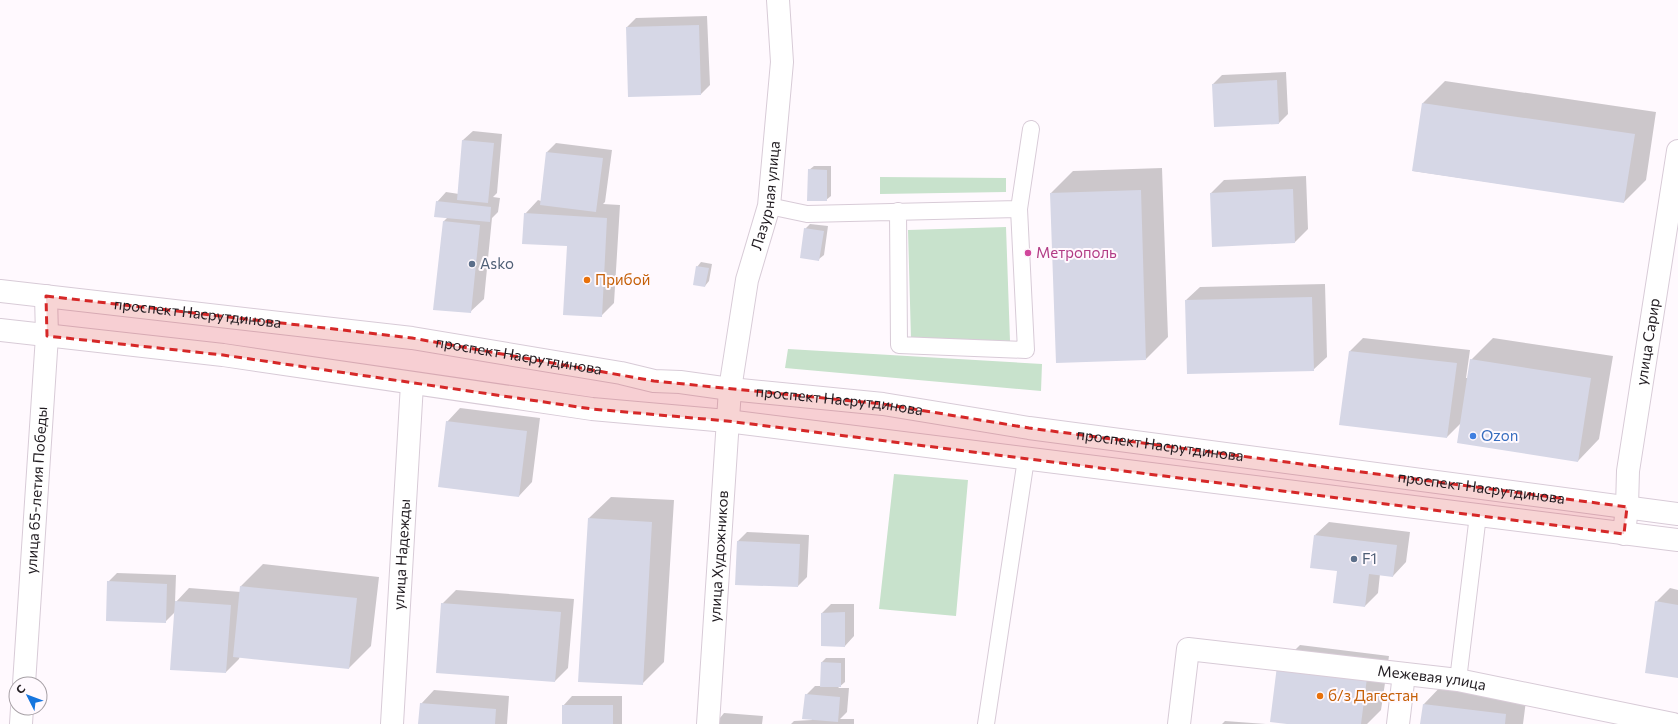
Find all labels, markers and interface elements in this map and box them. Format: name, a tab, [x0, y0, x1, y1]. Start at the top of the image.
street label: Лазурная улица	[746, 140, 783, 252]
place label: Метрополь	[1036, 243, 1117, 261]
marker: Метрополь	[1023, 248, 1033, 258]
place label: Asko	[480, 254, 514, 272]
marker: Asko	[467, 259, 477, 269]
place label: Прибой	[595, 270, 650, 288]
marker: Прибой	[582, 275, 592, 285]
street label: проспект Насрутдинова	[113, 294, 282, 331]
street label: улица Сарир	[1632, 297, 1663, 387]
street label: проспект Насрутдинова	[434, 332, 604, 378]
street label: проспект Насрутдинова	[755, 382, 924, 418]
street label: улица 65-летия Победы	[21, 406, 50, 575]
street label: проспект Насрутдинова	[1076, 424, 1245, 464]
place label: Ozon	[1481, 426, 1518, 444]
marker: Ozon	[1468, 431, 1478, 441]
street label: проспект Насрутдинова	[1397, 467, 1566, 507]
street label: улица Художников	[705, 490, 731, 623]
street label: улица Надежды	[389, 498, 413, 610]
place label: F1	[1362, 549, 1377, 567]
marker: F1	[1349, 554, 1359, 564]
street label: Межевая улица	[1377, 661, 1488, 694]
north arrow	[8, 676, 48, 716]
text: С	[13, 681, 28, 696]
place label: б/з Дагестан	[1328, 686, 1419, 704]
marker: б/з Дагестан	[1315, 691, 1325, 701]

